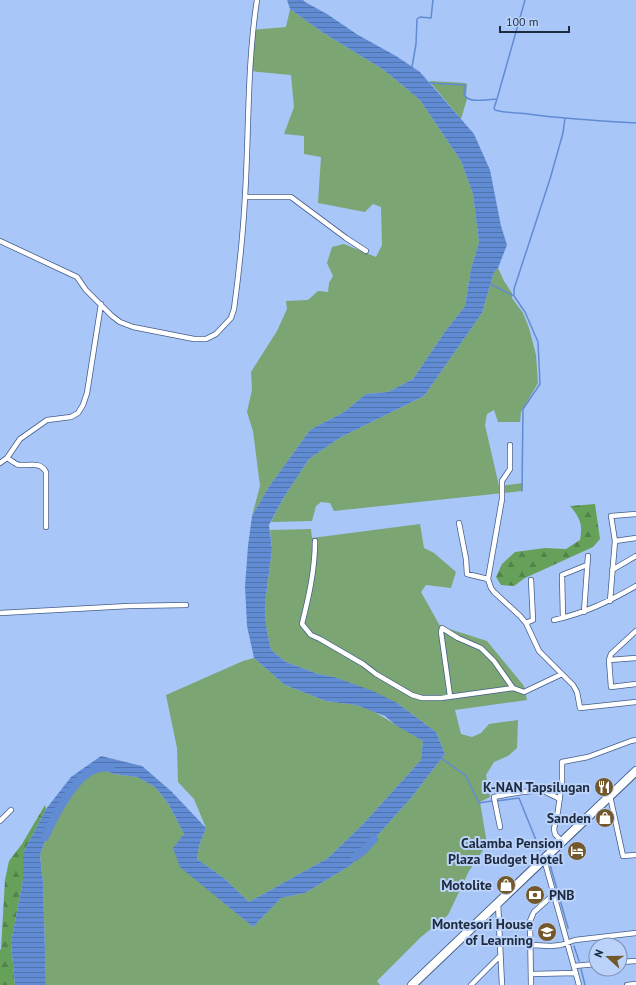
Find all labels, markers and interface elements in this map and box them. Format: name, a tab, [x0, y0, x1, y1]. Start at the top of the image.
scale bar	[500, 8, 569, 34]
text: 100 m	[506, 14, 539, 29]
restaurant icon: K-NAN Tapsilugan	[593, 776, 615, 798]
place label: K-NAN Tapsilugan	[483, 778, 590, 796]
shop icon: Sanden	[594, 807, 616, 829]
place label: Sanden	[547, 809, 591, 827]
place label: Calamba Pension Plaza Budget Hotel	[448, 834, 564, 868]
hotel icon: Calamba Pension Plaza Budget Hotel	[566, 840, 588, 862]
shop icon: Motolite	[495, 874, 517, 896]
place label: Motolite	[441, 876, 492, 894]
bank icon: PNB	[524, 884, 546, 906]
place label: PNB	[549, 886, 574, 904]
place label: Montesori House of Learning	[432, 915, 533, 949]
school or university icon: Montesori House of Learning	[536, 921, 558, 943]
north arrow	[588, 937, 628, 977]
text: N	[591, 948, 606, 959]

